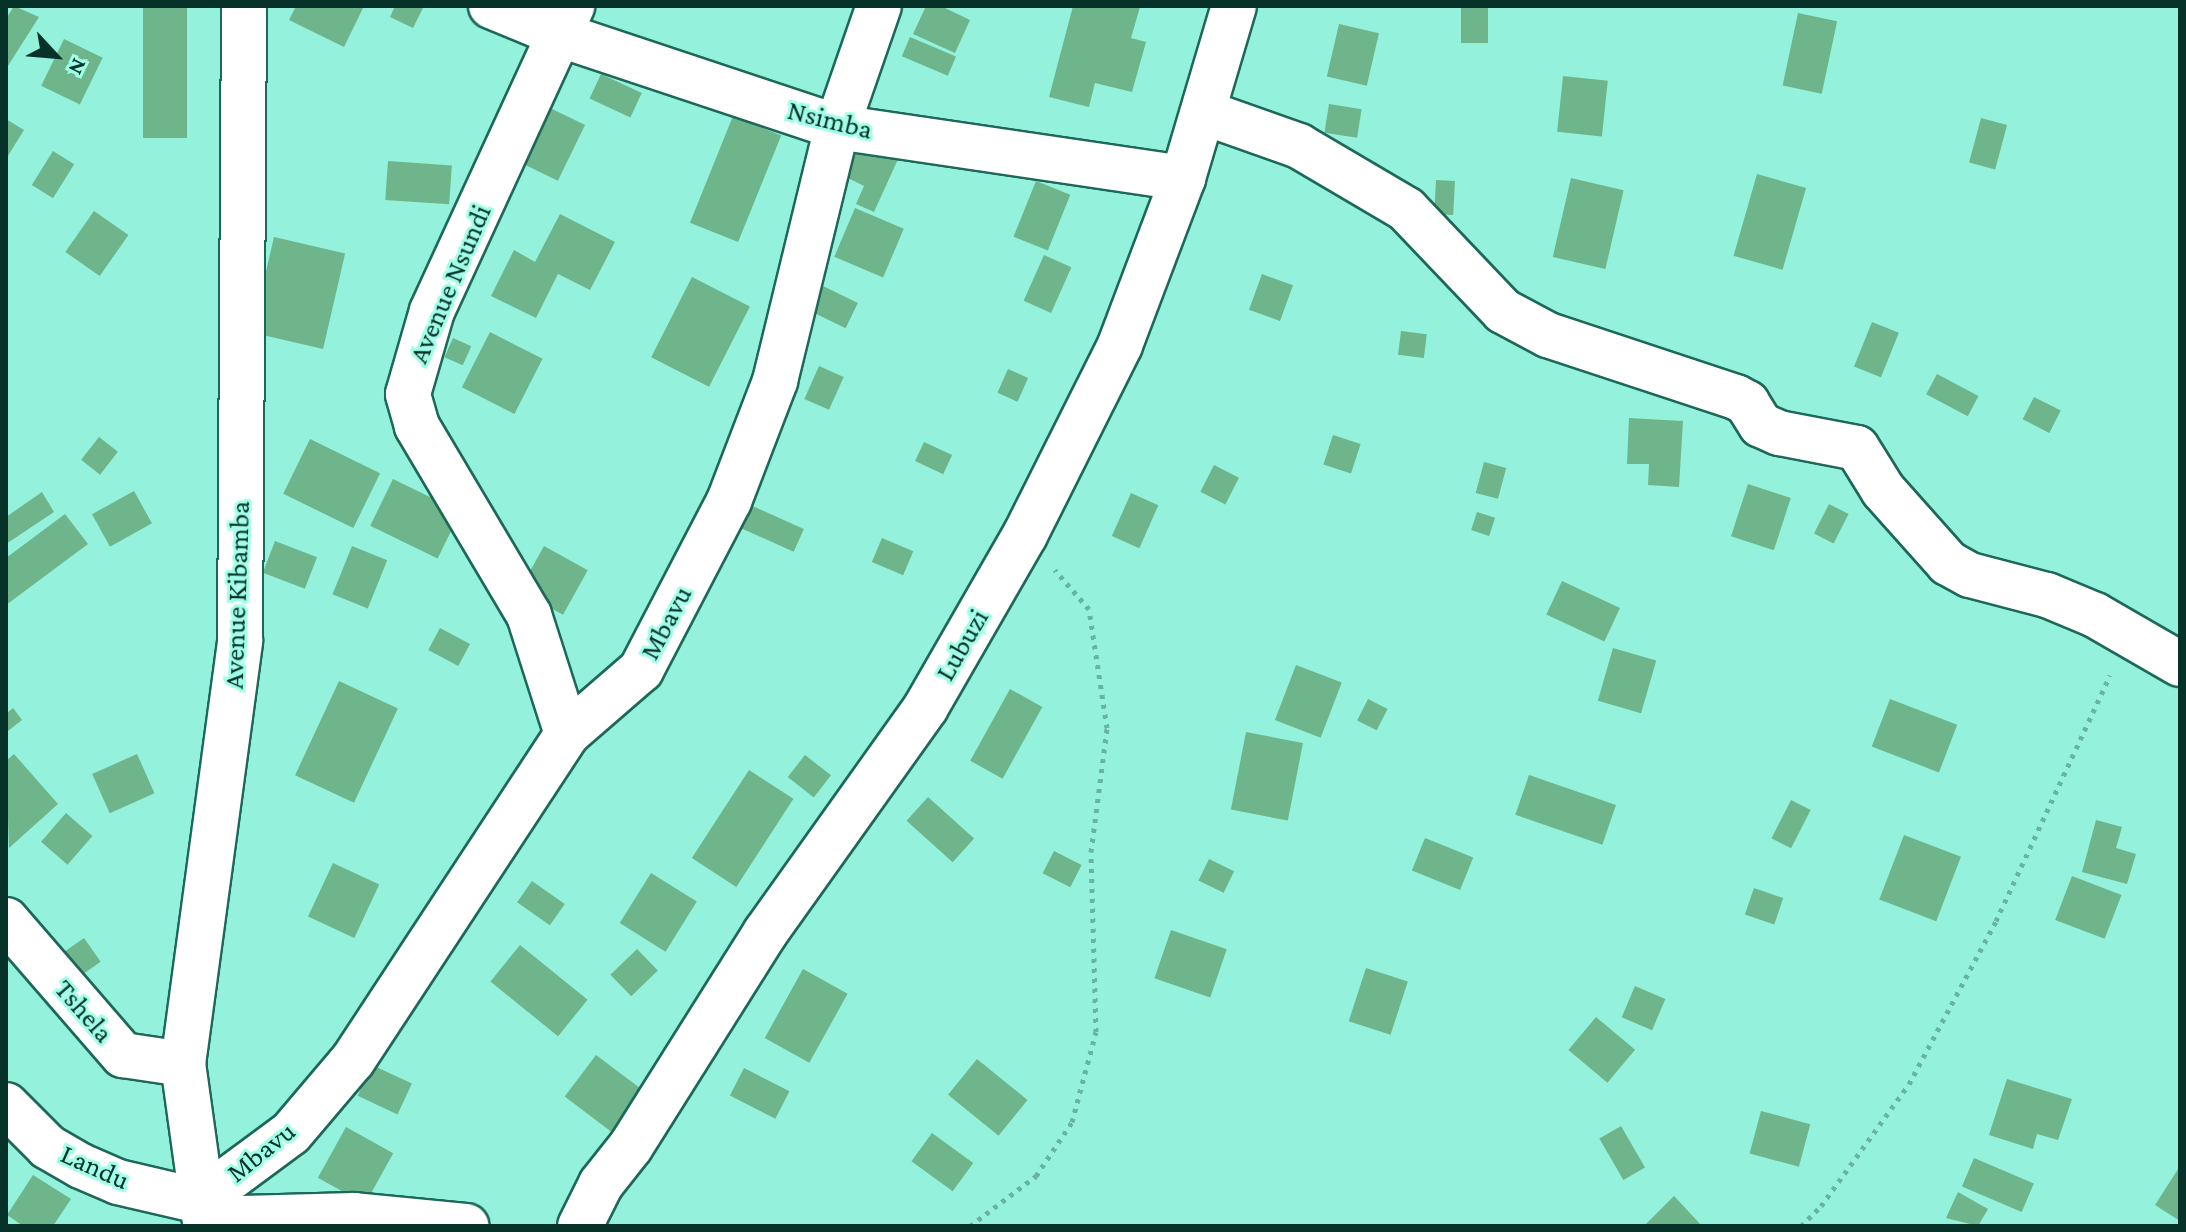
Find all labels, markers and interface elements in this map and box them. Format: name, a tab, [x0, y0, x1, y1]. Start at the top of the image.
north arrow	[16, 16, 96, 96]
text: N	[63, 55, 93, 79]
street label: Nsimba	[784, 93, 876, 147]
street label: Avenue Nsundi	[402, 200, 498, 368]
street label: Avenue Kibamba	[217, 500, 257, 690]
street label: Mbavu	[633, 581, 699, 665]
street label: Lubuzi	[928, 603, 996, 687]
street label: Tshela	[47, 973, 121, 1049]
street label: Mbavu	[220, 1114, 302, 1190]
street label: Landu	[55, 1137, 135, 1197]

